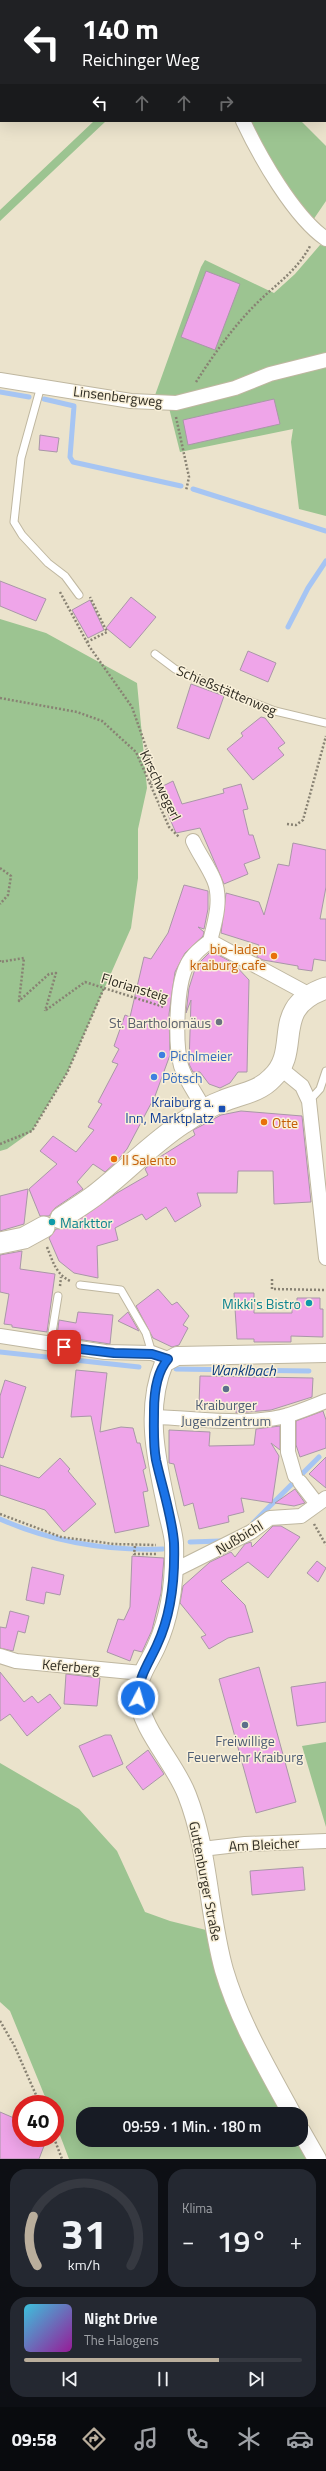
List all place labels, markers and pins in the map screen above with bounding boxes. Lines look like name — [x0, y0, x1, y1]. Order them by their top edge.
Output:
place label: bio-laden kraiburg cafe — [190, 938, 266, 975]
marker: bio-laden kraiburg cafe — [269, 951, 279, 961]
place label: St. Bartholomäus — [109, 1012, 211, 1033]
marker: St. Bartholomäus — [214, 1017, 224, 1027]
place label: Pichlmeier — [170, 1045, 232, 1066]
marker: Pichlmeier — [157, 1050, 167, 1060]
place label: Pötsch — [162, 1067, 203, 1088]
marker: Pötsch — [149, 1072, 159, 1082]
place label: Kraiburg a. Inn, Marktplatz — [125, 1091, 214, 1128]
marker: Kraiburg a. Inn, Marktplatz — [217, 1104, 227, 1114]
place label: Otte — [272, 1112, 298, 1133]
marker: Otte — [259, 1117, 269, 1127]
place label: Il Salento — [122, 1149, 176, 1170]
marker: Il Salento — [109, 1154, 119, 1164]
place label: Markttor — [60, 1212, 113, 1233]
marker: Markttor — [47, 1217, 57, 1227]
place label: Mikki's Bistro — [222, 1293, 301, 1314]
marker: Mikki's Bistro — [304, 1298, 314, 1308]
pin — [47, 1330, 81, 1364]
marker: Kraiburger Jugendzentrum — [221, 1384, 231, 1394]
place label: Kraiburger Jugendzentrum — [181, 1394, 271, 1431]
marker: Freiwillige Feuerwehr Kraiburg — [240, 1720, 250, 1730]
place label: Freiwillige Feuerwehr Kraiburg — [187, 1730, 303, 1767]

